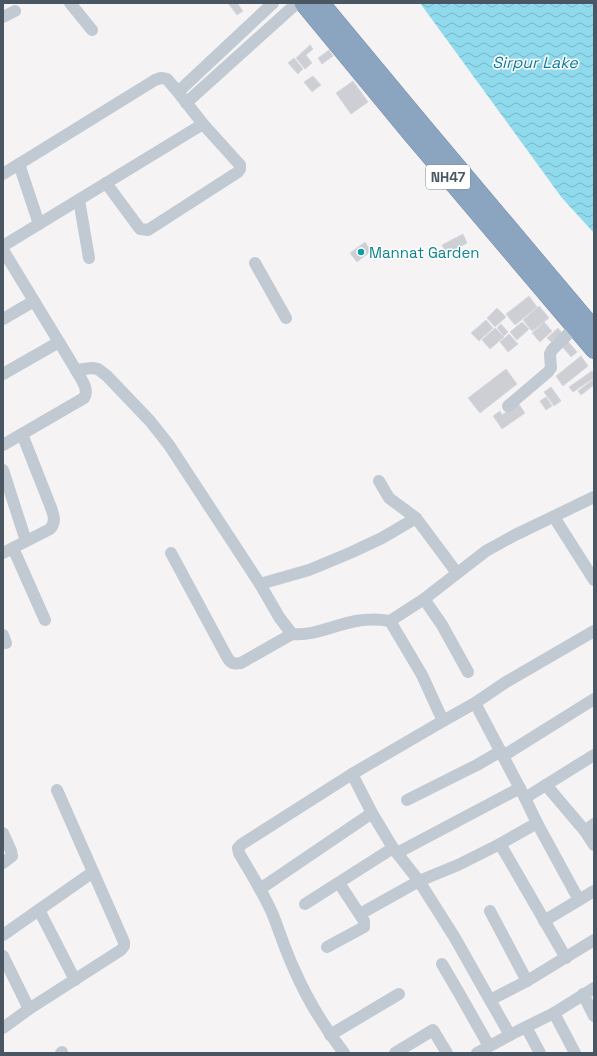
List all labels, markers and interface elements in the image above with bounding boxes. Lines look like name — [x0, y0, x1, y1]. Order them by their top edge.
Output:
water label: Sirpur Lake — [492, 52, 578, 73]
road number: NH47 — [426, 165, 470, 189]
place label: Mannat Garden — [369, 243, 480, 262]
marker: Mannat Garden — [356, 247, 366, 257]

